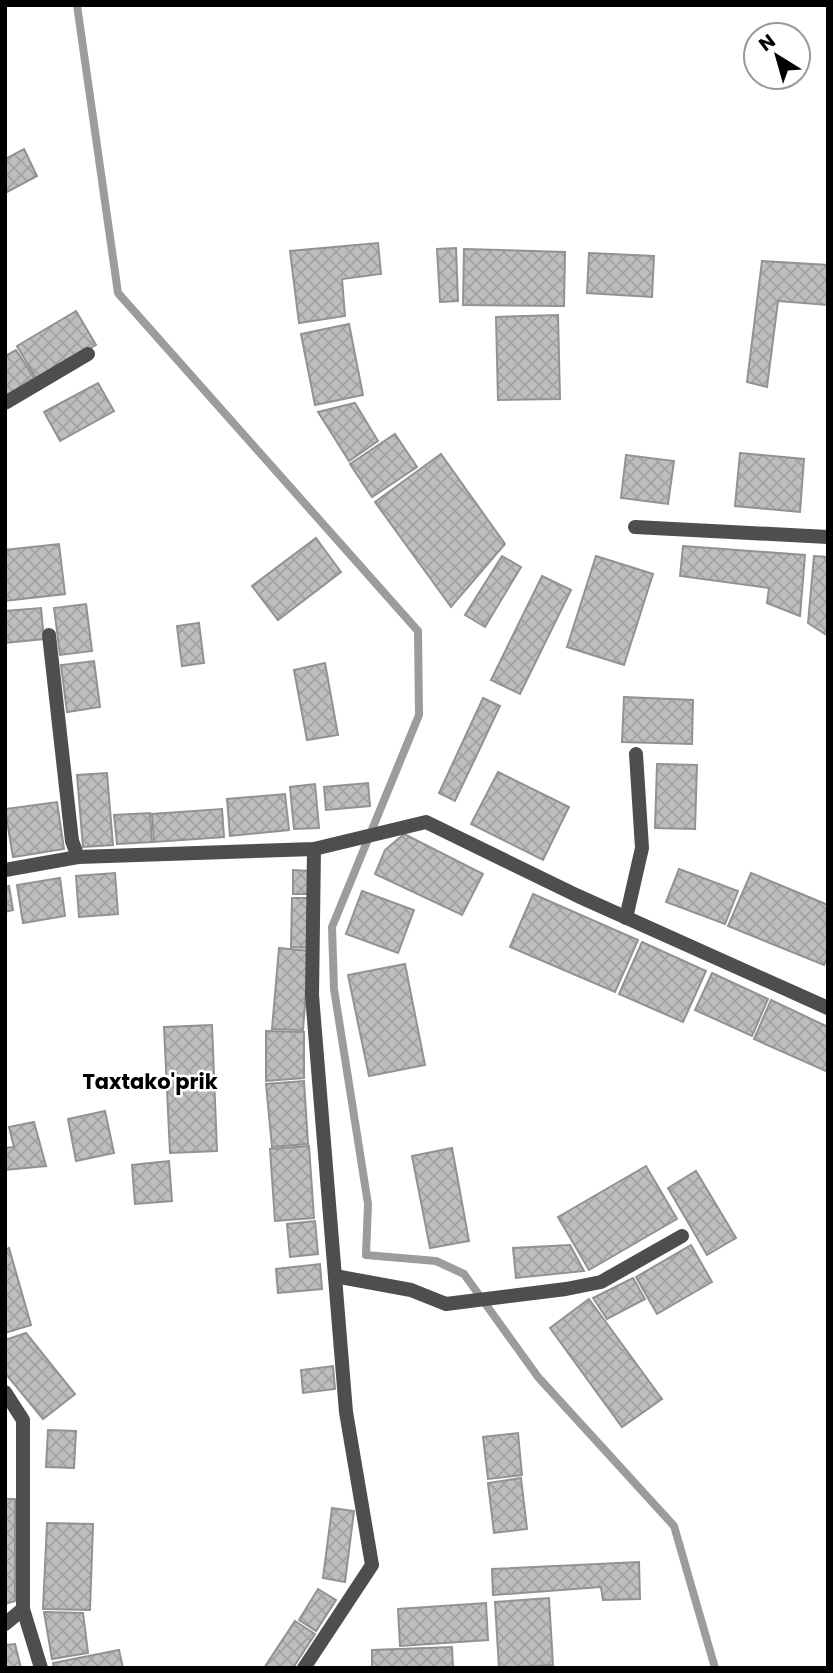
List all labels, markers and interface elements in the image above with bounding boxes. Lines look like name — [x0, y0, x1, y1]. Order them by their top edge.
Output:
north arrow — [742, 21, 812, 91]
text: N — [753, 28, 781, 58]
district label: Taxtako'prik — [82, 1067, 218, 1096]

